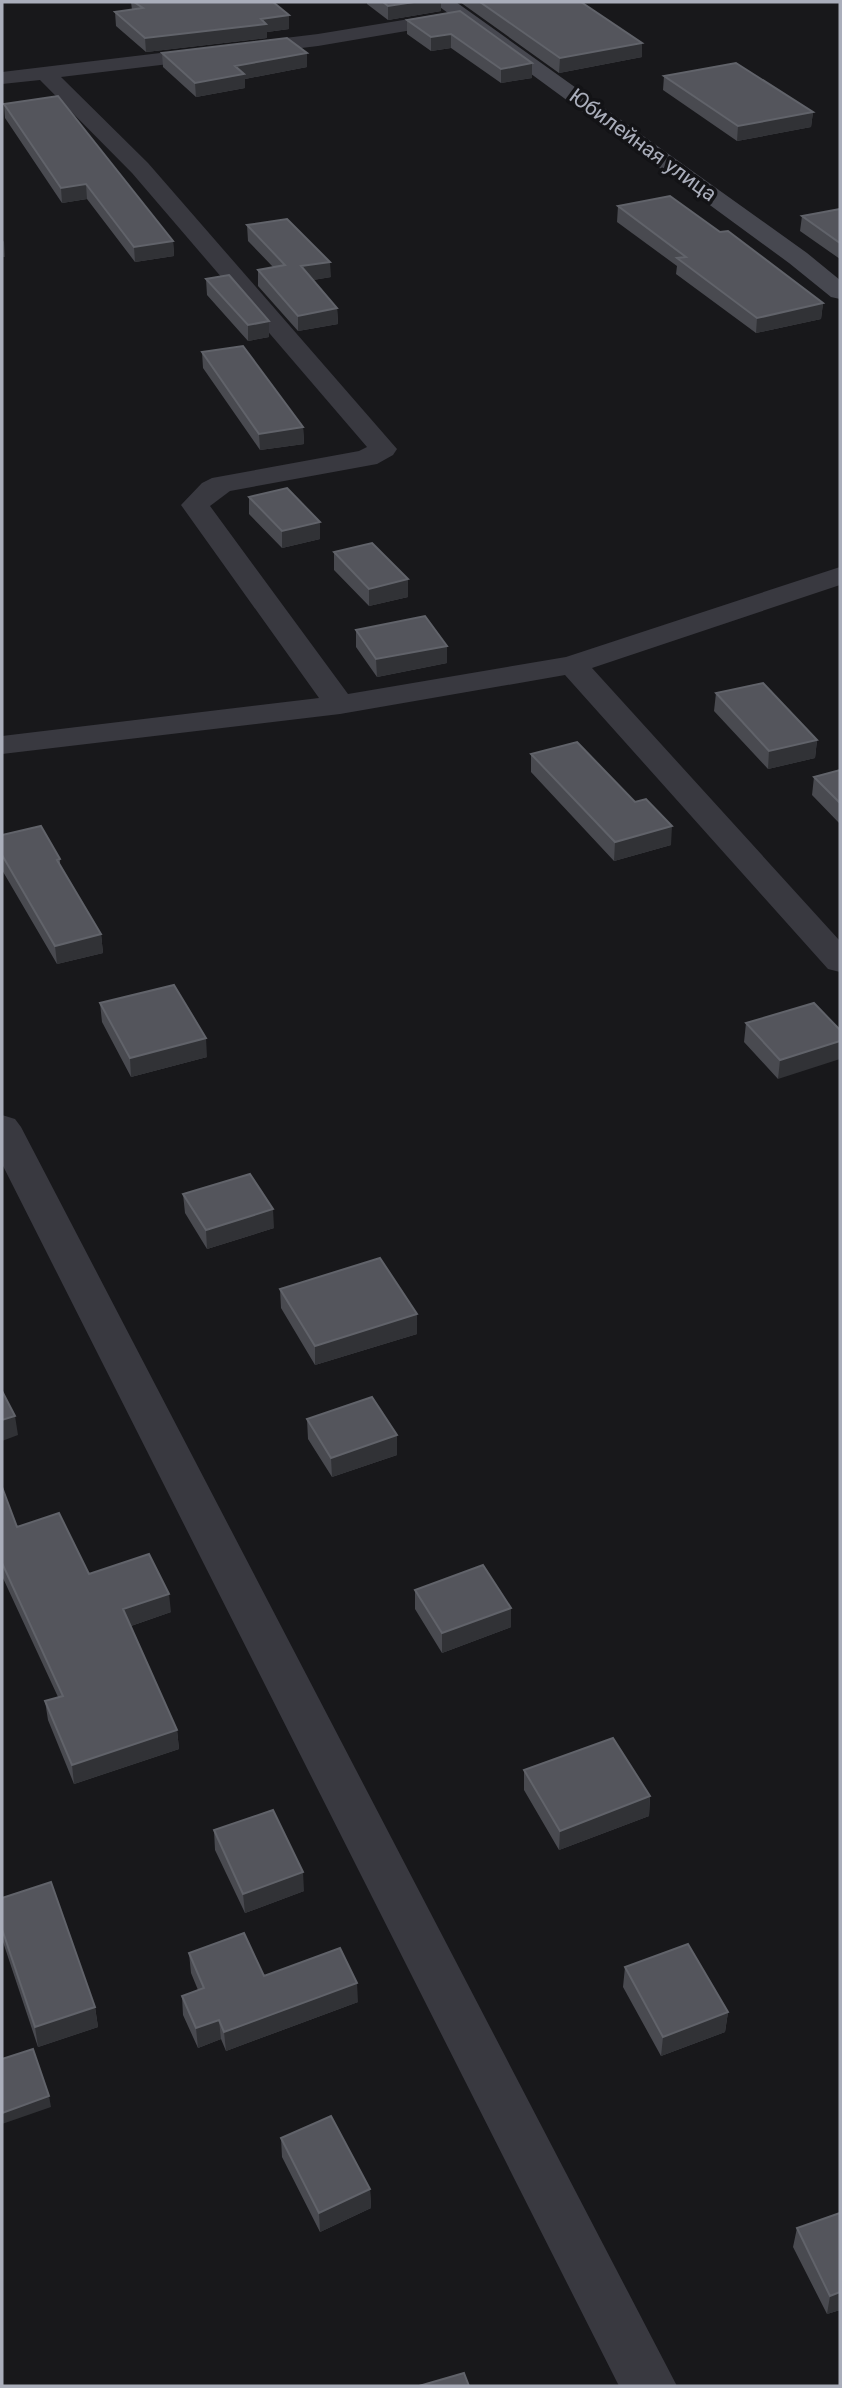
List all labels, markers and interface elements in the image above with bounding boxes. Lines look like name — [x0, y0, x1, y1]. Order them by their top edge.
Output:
street label: Юбилейная улица — [565, 84, 721, 206]

